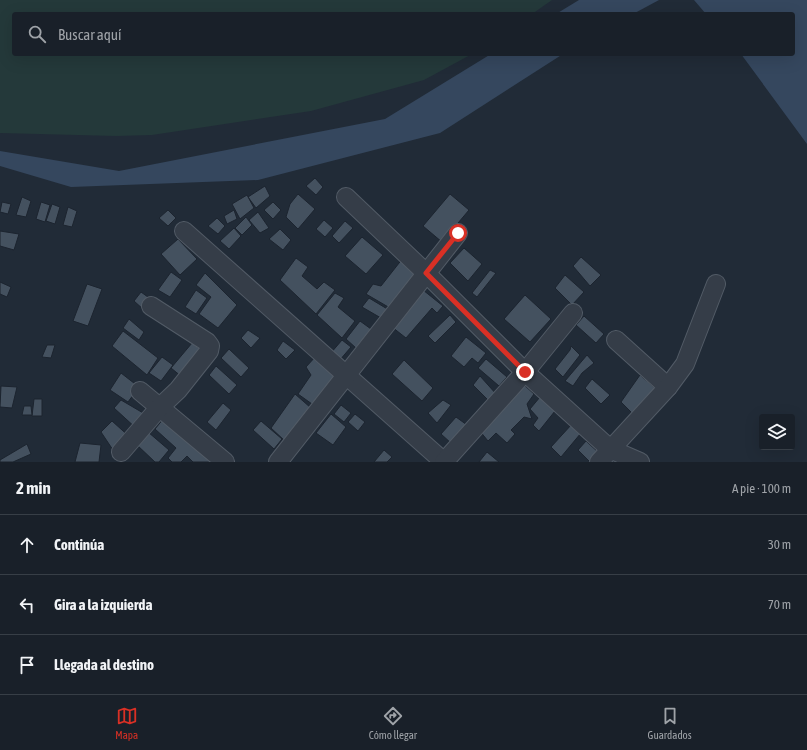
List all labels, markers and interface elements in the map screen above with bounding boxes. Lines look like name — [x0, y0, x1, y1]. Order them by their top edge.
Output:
search box — [12, 12, 795, 56]
icon: search — [26, 23, 48, 45]
text: Buscar aquí — [58, 26, 121, 43]
route start — [449, 224, 467, 242]
route end — [516, 363, 534, 381]
map controls — [759, 414, 795, 450]
button: layers — [759, 414, 795, 450]
text: 2 min — [16, 478, 51, 498]
text: A pie · 100 m — [732, 481, 791, 496]
icon: ahead — [16, 534, 38, 556]
text: Continúa — [54, 536, 104, 553]
text: 30 m — [768, 537, 791, 552]
icon: left — [16, 594, 38, 616]
text: Gira a la izquierda — [54, 596, 152, 613]
text: 70 m — [768, 597, 791, 612]
icon: arrive — [16, 654, 38, 676]
text: Llegada al destino — [54, 656, 154, 673]
tab: Mapa — [115, 705, 138, 741]
tab: Cómo llegar — [369, 705, 417, 741]
tab: Guardados — [648, 705, 692, 741]

